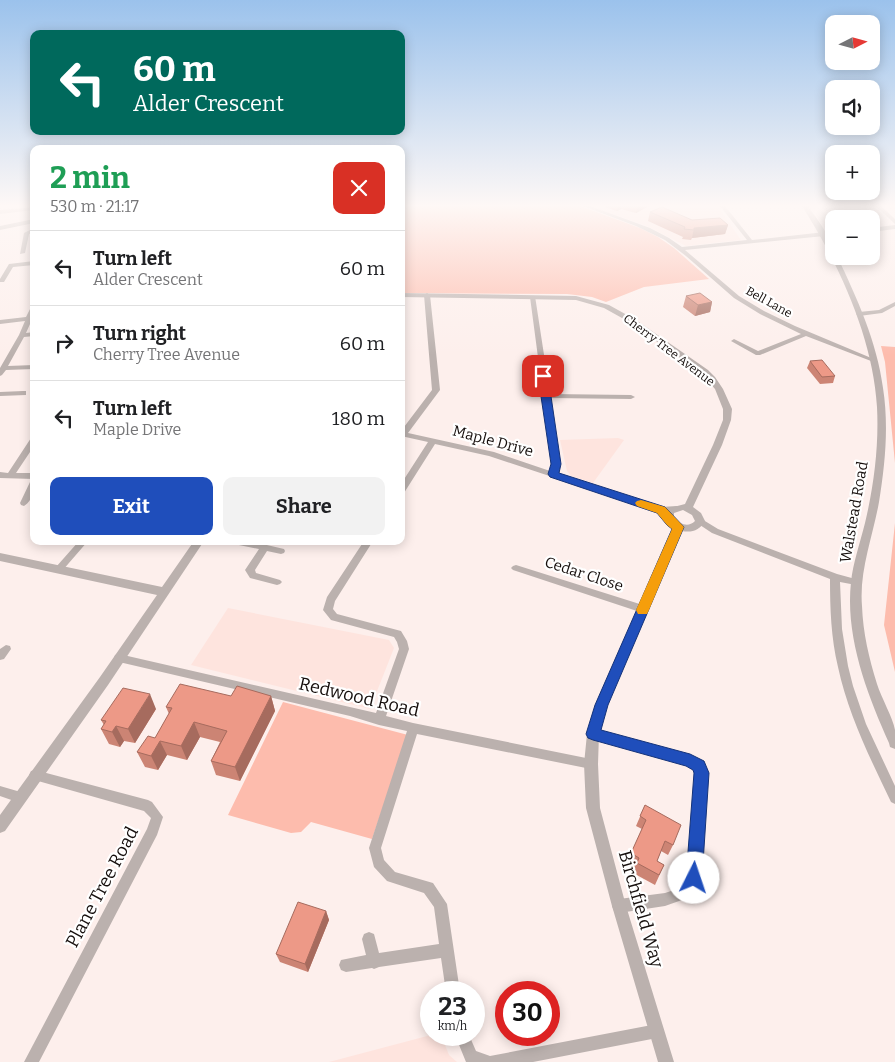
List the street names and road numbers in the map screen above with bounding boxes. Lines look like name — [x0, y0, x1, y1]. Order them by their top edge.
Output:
street label: Bell Lane — [743, 284, 795, 320]
street label: Cherry Tree Avenue — [621, 311, 717, 389]
street label: Maple Drive — [451, 422, 535, 460]
street label: Walstead Road — [836, 460, 872, 564]
street label: Cedar Close — [542, 553, 626, 595]
street label: Redwood Road — [297, 672, 422, 722]
street label: Plane Tree Road — [61, 823, 143, 951]
street label: Birchfield Way — [614, 848, 668, 971]

